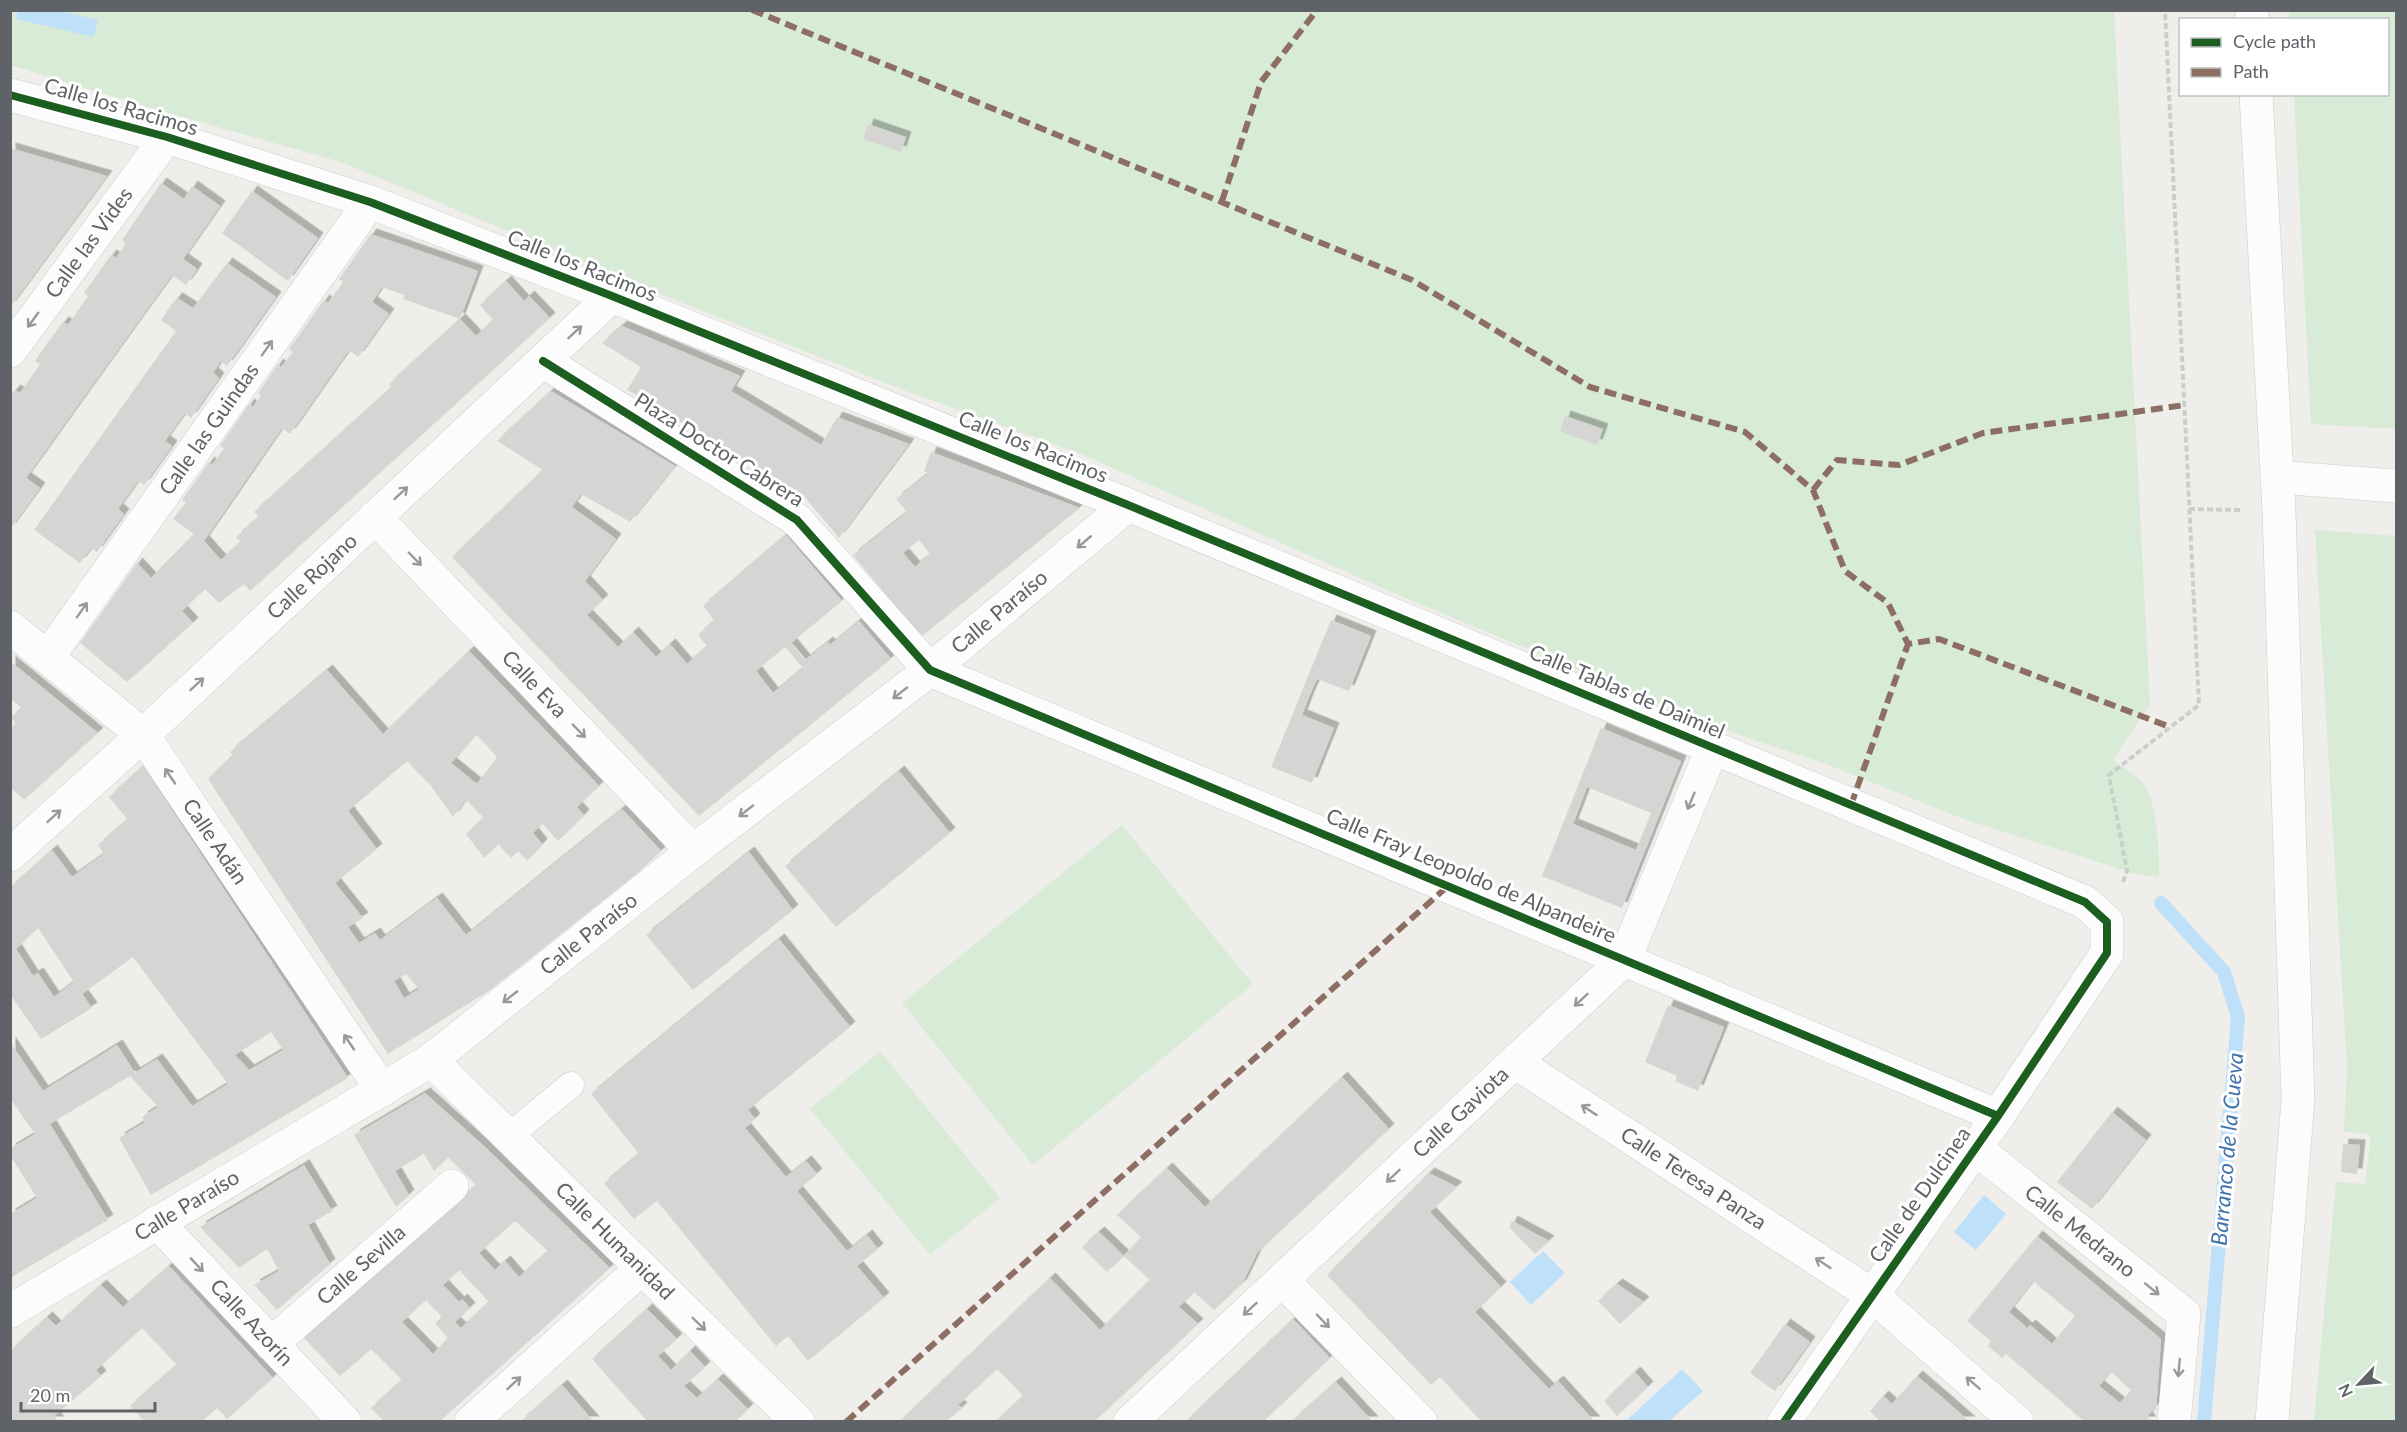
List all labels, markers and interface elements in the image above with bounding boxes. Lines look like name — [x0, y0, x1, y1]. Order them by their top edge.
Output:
legend — [2179, 18, 2389, 96]
text: Cycle path — [2233, 30, 2316, 52]
text: Path — [2233, 60, 2269, 82]
street label: Calle los Racimos — [42, 72, 201, 139]
street label: Calle las Vides — [39, 182, 137, 302]
street label: Calle los Racimos — [504, 223, 661, 306]
one-way arrow — [27, 311, 40, 327]
one-way arrow — [567, 324, 582, 339]
one-way arrow — [261, 340, 273, 356]
street label: Calle las Guindas — [153, 358, 263, 499]
street label: Plaza Doctor Cabrera — [630, 386, 809, 511]
street label: Calle los Racimos — [955, 404, 1112, 487]
one-way arrow — [393, 486, 408, 500]
street label: Calle Rojano — [261, 527, 362, 624]
one-way arrow — [1076, 535, 1092, 548]
one-way arrow — [408, 552, 422, 567]
street label: Calle Paraíso — [945, 564, 1052, 658]
one-way arrow — [76, 602, 88, 618]
street label: Calle Tablas de Daimiel — [1526, 638, 1729, 743]
street label: Calle Eva — [497, 644, 573, 722]
one-way arrow — [190, 676, 205, 691]
one-way arrow — [893, 686, 909, 699]
one-way arrow — [571, 723, 586, 738]
one-way arrow — [164, 768, 176, 784]
one-way arrow — [1685, 792, 1696, 810]
street label: Calle Adán — [178, 793, 254, 889]
street label: Calle Fray Leopoldo de Alpandeire — [1323, 802, 1620, 947]
one-way arrow — [738, 805, 754, 818]
one-way arrow — [46, 809, 61, 823]
street label: Calle Paraíso — [534, 886, 642, 979]
one-way arrow — [502, 991, 518, 1004]
one-way arrow — [1574, 993, 1589, 1007]
one-way arrow — [343, 1034, 355, 1051]
water label: Barranco de la Cueva — [2205, 1051, 2248, 1247]
street label: Calle Gaviota — [1407, 1061, 1513, 1162]
one-way arrow — [1581, 1104, 1598, 1117]
street label: Calle Teresa Panza — [1617, 1121, 1772, 1234]
street label: Calle de Dulcinea — [1863, 1122, 1975, 1267]
street label: Calle Paraíso — [129, 1163, 243, 1245]
one-way arrow — [1386, 1169, 1401, 1183]
street label: Calle Humanidad — [551, 1176, 680, 1304]
street label: Calle Medrano — [2020, 1179, 2141, 1282]
street label: Calle Sevilla — [311, 1219, 410, 1309]
one-way arrow — [190, 1257, 204, 1272]
one-way arrow — [1815, 1257, 1832, 1269]
street label: Calle Azorín — [206, 1273, 299, 1370]
one-way arrow — [2144, 1282, 2160, 1295]
one-way arrow — [1243, 1302, 1258, 1316]
one-way arrow — [1315, 1314, 1330, 1329]
one-way arrow — [691, 1317, 706, 1331]
north arrow — [2329, 1354, 2389, 1414]
one-way arrow — [2173, 1357, 2184, 1377]
scale bar — [21, 1375, 154, 1413]
one-way arrow — [507, 1376, 522, 1390]
one-way arrow — [1966, 1376, 1981, 1390]
text: N — [2334, 1381, 2356, 1400]
text: 20 m — [30, 1384, 70, 1406]

